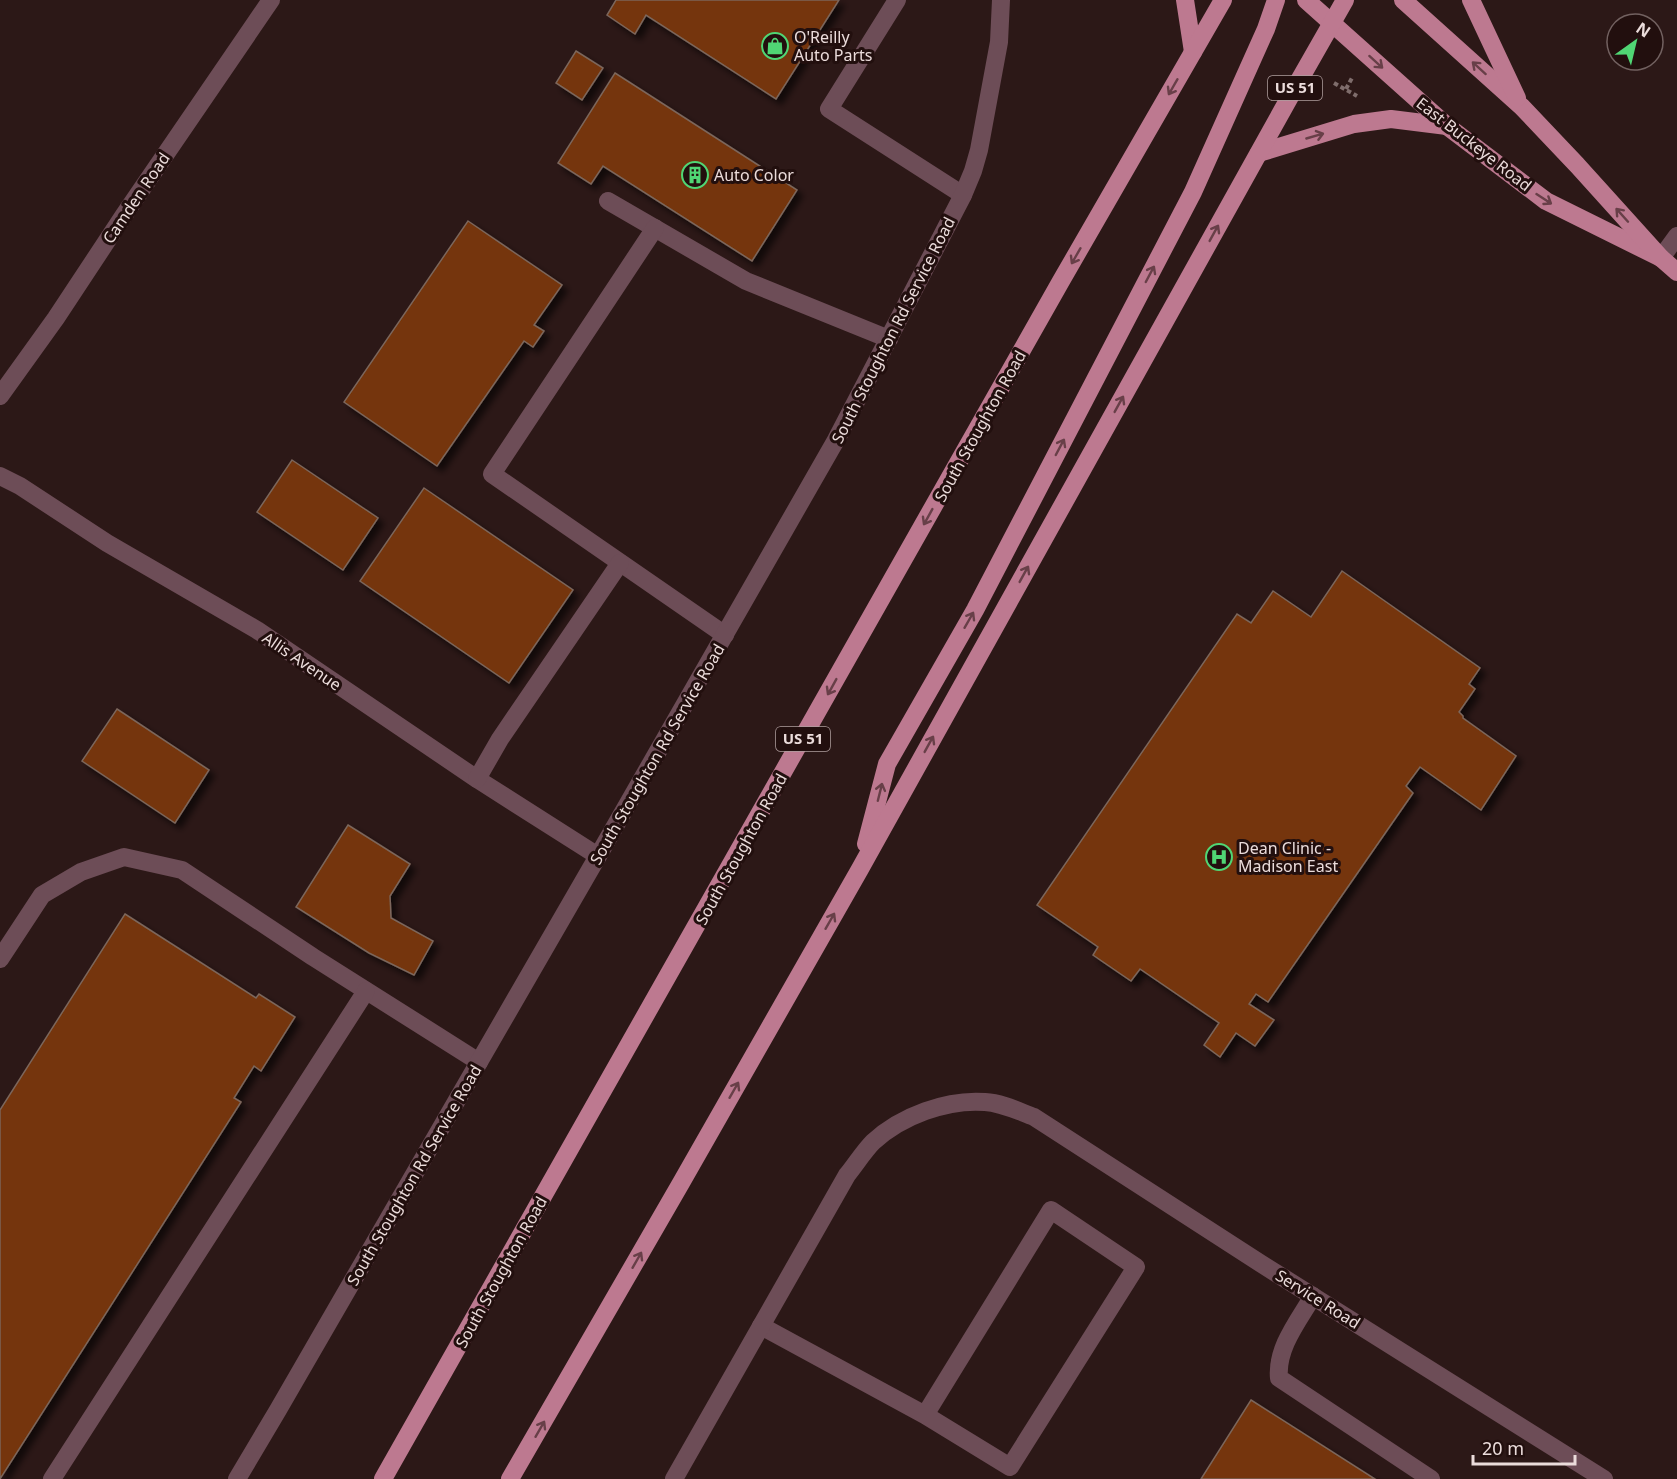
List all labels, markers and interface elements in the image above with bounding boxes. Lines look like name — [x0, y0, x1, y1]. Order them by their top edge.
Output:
north arrow — [1605, 12, 1665, 72]
text: N — [1632, 17, 1655, 42]
place label: O'Reilly Auto Parts — [794, 26, 872, 66]
shop icon: O'Reilly Auto Parts — [760, 31, 790, 61]
one-way arrow — [1368, 55, 1383, 69]
one-way arrow — [1472, 61, 1487, 75]
road number: US 51 — [1268, 76, 1322, 100]
one-way arrow — [1167, 78, 1179, 95]
street label: East Buckeye Road — [1412, 92, 1536, 196]
one-way arrow — [1305, 130, 1324, 141]
street label: Camden Road — [97, 148, 175, 248]
building icon: Auto Color — [680, 160, 710, 190]
place label: Auto Color — [714, 164, 794, 186]
one-way arrow — [1535, 193, 1552, 205]
one-way arrow — [1615, 208, 1629, 223]
street label: South Stoughton Rd Service Road — [826, 213, 960, 447]
one-way arrow — [1208, 225, 1220, 242]
one-way arrow — [1069, 247, 1081, 264]
one-way arrow — [1144, 266, 1156, 283]
street label: South Stoughton Road — [929, 346, 1031, 506]
one-way arrow — [1113, 396, 1125, 413]
one-way arrow — [1054, 439, 1066, 456]
one-way arrow — [922, 508, 934, 525]
one-way arrow — [1018, 566, 1030, 583]
one-way arrow — [963, 612, 975, 629]
street label: Allis Avenue — [258, 627, 346, 695]
street label: South Stoughton Rd Service Road — [585, 640, 729, 868]
one-way arrow — [826, 678, 838, 695]
road number: US 51 — [776, 727, 830, 751]
one-way arrow — [924, 736, 935, 754]
street label: South Stoughton Road — [690, 769, 792, 929]
one-way arrow — [874, 783, 886, 802]
place label: Dean Clinic - Madison East — [1238, 837, 1338, 877]
hospital icon: Dean Clinic - Madison East — [1204, 842, 1234, 872]
one-way arrow — [825, 913, 837, 930]
street label: South Stoughton Rd Service Road — [342, 1061, 486, 1289]
one-way arrow — [729, 1082, 740, 1100]
street label: South Stoughton Road — [450, 1192, 552, 1352]
one-way arrow — [631, 1252, 643, 1269]
street label: Service Road — [1271, 1264, 1365, 1334]
one-way arrow — [534, 1420, 546, 1437]
scale bar — [1473, 1428, 1575, 1466]
text: 20 m — [1482, 1436, 1524, 1460]

